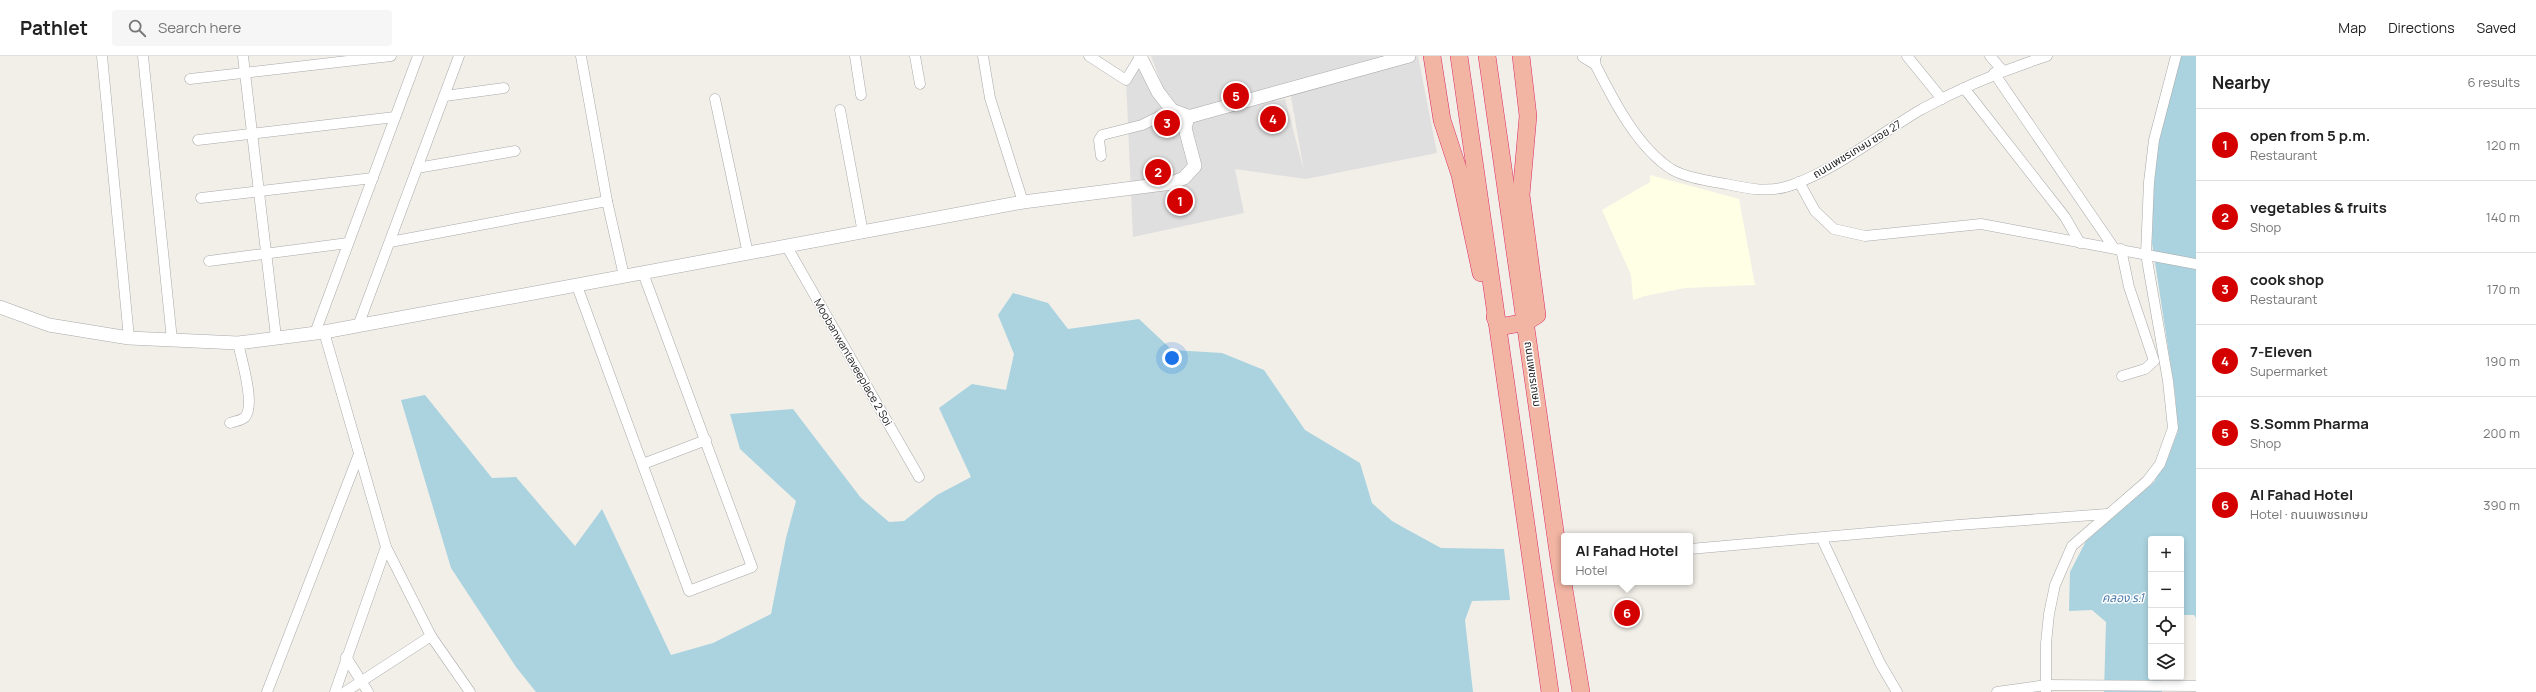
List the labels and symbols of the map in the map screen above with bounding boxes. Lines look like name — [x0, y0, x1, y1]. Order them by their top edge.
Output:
pin: 5 — [1223, 81, 1249, 111]
pin: 4 — [1260, 104, 1286, 134]
pin: 3 — [1154, 108, 1180, 138]
street label: ถนนเพชรเกษม ซอย 27 — [1810, 116, 1904, 181]
pin: 2 — [1145, 157, 1171, 187]
pin: 1 — [1167, 186, 1193, 216]
street label: Moobanwantaveeplace 2 Soi — [811, 295, 896, 428]
street label: ถนนเพชรเกษม — [1521, 340, 1546, 408]
your location — [1162, 348, 1182, 368]
water label: คลอง ร.1 — [2102, 589, 2145, 606]
pin: 6 — [1614, 598, 1640, 628]

